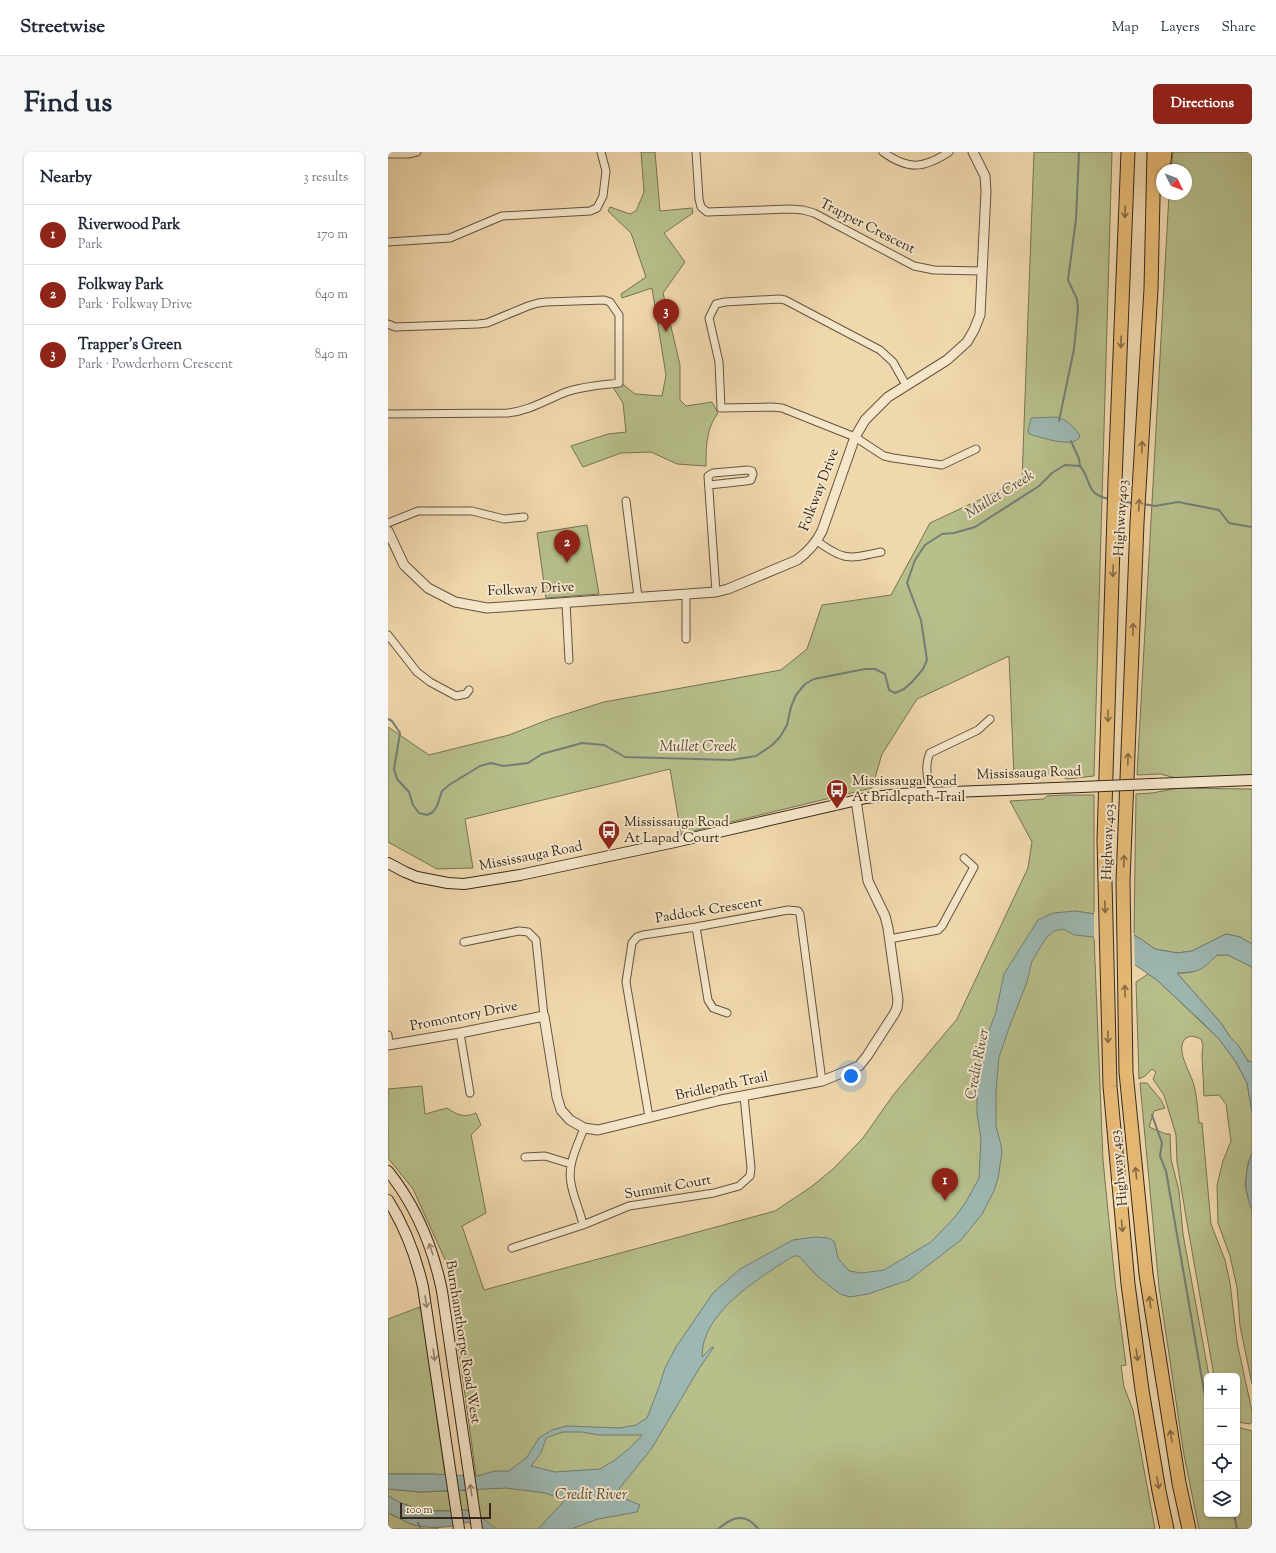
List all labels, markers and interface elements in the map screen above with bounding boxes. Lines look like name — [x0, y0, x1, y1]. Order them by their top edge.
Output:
text: Streetwise — [20, 14, 105, 41]
text: Map — [1112, 18, 1139, 38]
text: Layers — [1161, 18, 1199, 38]
text: Share — [1221, 18, 1256, 38]
text: Find us — [24, 84, 112, 124]
button: Directions — [1153, 84, 1252, 124]
north arrow — [1156, 164, 1192, 200]
text: Nearby — [40, 166, 92, 190]
text: 3 results — [303, 169, 348, 187]
street label: Trapper Crescent — [816, 194, 918, 260]
one-way arrow — [1122, 205, 1129, 218]
text: Riverwood Park — [78, 215, 181, 236]
text: 1 — [51, 226, 55, 244]
text: 170 m — [317, 226, 348, 244]
text: Park — [78, 236, 103, 254]
text: Folkway Park — [78, 275, 164, 296]
text: 2 — [50, 286, 56, 304]
text: 640 m — [315, 286, 348, 304]
text: Park · Folkway Drive — [78, 296, 192, 314]
pin: 3 — [653, 299, 679, 332]
text: Trapper's Green — [78, 335, 182, 356]
one-way arrow — [1117, 335, 1125, 348]
text: 3 — [50, 346, 56, 364]
text: 840 m — [315, 346, 348, 364]
text: Park · Powderhorn Crescent — [78, 356, 233, 374]
one-way arrow — [1138, 441, 1146, 454]
street label: Folkway Drive — [795, 446, 845, 534]
water label: Mullet Creek — [962, 465, 1039, 524]
street label: Highway 403 — [1110, 479, 1134, 557]
one-way arrow — [1135, 499, 1142, 512]
pin: 2 — [554, 530, 580, 563]
one-way arrow — [1109, 564, 1116, 577]
street label: Folkway Drive — [487, 578, 575, 602]
one-way arrow — [1129, 623, 1137, 636]
one-way arrow — [1104, 709, 1112, 722]
water label: Mullet Creek — [659, 737, 737, 758]
one-way arrow — [1124, 753, 1132, 766]
street label: Mississauga Road — [976, 762, 1082, 786]
place label: Mississauga Road At Bridlepath Trail — [852, 772, 965, 808]
bus stop icon: Mississauga Road At Bridlepath Trail — [824, 777, 850, 810]
street label: Highway 403 — [1098, 803, 1120, 881]
place label: Mississauga Road At Lapad Court — [624, 813, 729, 849]
bus stop icon: Mississauga Road At Lapad Court — [596, 818, 622, 851]
street label: Mississauga Road — [478, 837, 584, 877]
one-way arrow — [1120, 855, 1127, 868]
street label: Paddock Crescent — [654, 893, 764, 929]
one-way arrow — [1101, 900, 1109, 913]
one-way arrow — [1121, 985, 1129, 998]
street label: Promontory Drive — [409, 997, 519, 1037]
water label: Credit River — [961, 1026, 995, 1101]
one-way arrow — [1105, 1030, 1112, 1043]
your location — [841, 1066, 861, 1086]
street label: Bridlepath Trail — [674, 1067, 770, 1107]
street label: Highway 403 — [1106, 1129, 1134, 1207]
one-way arrow — [1133, 1167, 1140, 1180]
pin: 1 — [932, 1168, 958, 1201]
street label: Summit Court — [623, 1170, 713, 1205]
one-way arrow — [1119, 1219, 1126, 1232]
one-way arrow — [427, 1242, 434, 1255]
street label: Burnhamthorpe Road West — [439, 1259, 485, 1425]
one-way arrow — [422, 1295, 430, 1308]
one-way arrow — [1146, 1296, 1154, 1309]
one-way arrow — [430, 1348, 438, 1361]
one-way arrow — [1133, 1348, 1141, 1361]
map controls — [1204, 1373, 1240, 1517]
button: + — [1204, 1373, 1240, 1409]
button: − — [1204, 1409, 1240, 1445]
one-way arrow — [1167, 1430, 1175, 1443]
button: locate — [1204, 1445, 1240, 1481]
one-way arrow — [1154, 1477, 1162, 1490]
button: layers — [1204, 1481, 1240, 1517]
one-way arrow — [467, 1484, 475, 1497]
water label: Credit River — [555, 1485, 628, 1506]
scale bar — [400, 1501, 491, 1520]
text: 100 m — [406, 1502, 433, 1518]

